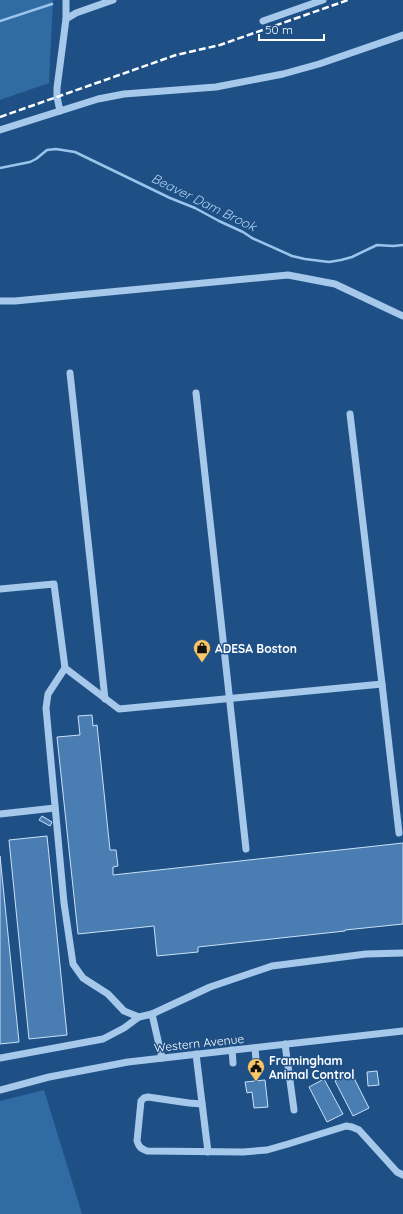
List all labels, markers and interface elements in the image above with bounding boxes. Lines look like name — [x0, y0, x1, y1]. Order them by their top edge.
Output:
scale bar — [259, 16, 324, 42]
text: 50 m — [265, 22, 293, 37]
water label: Beaver Dam Brook — [149, 170, 260, 235]
shop icon: ADESA Boston — [192, 638, 212, 663]
place label: ADESA Boston — [215, 641, 297, 656]
street label: Western Avenue — [153, 1031, 245, 1055]
place label: Framingham Animal Control — [269, 1053, 355, 1082]
public building icon: Framingham Animal Control — [246, 1057, 266, 1082]

